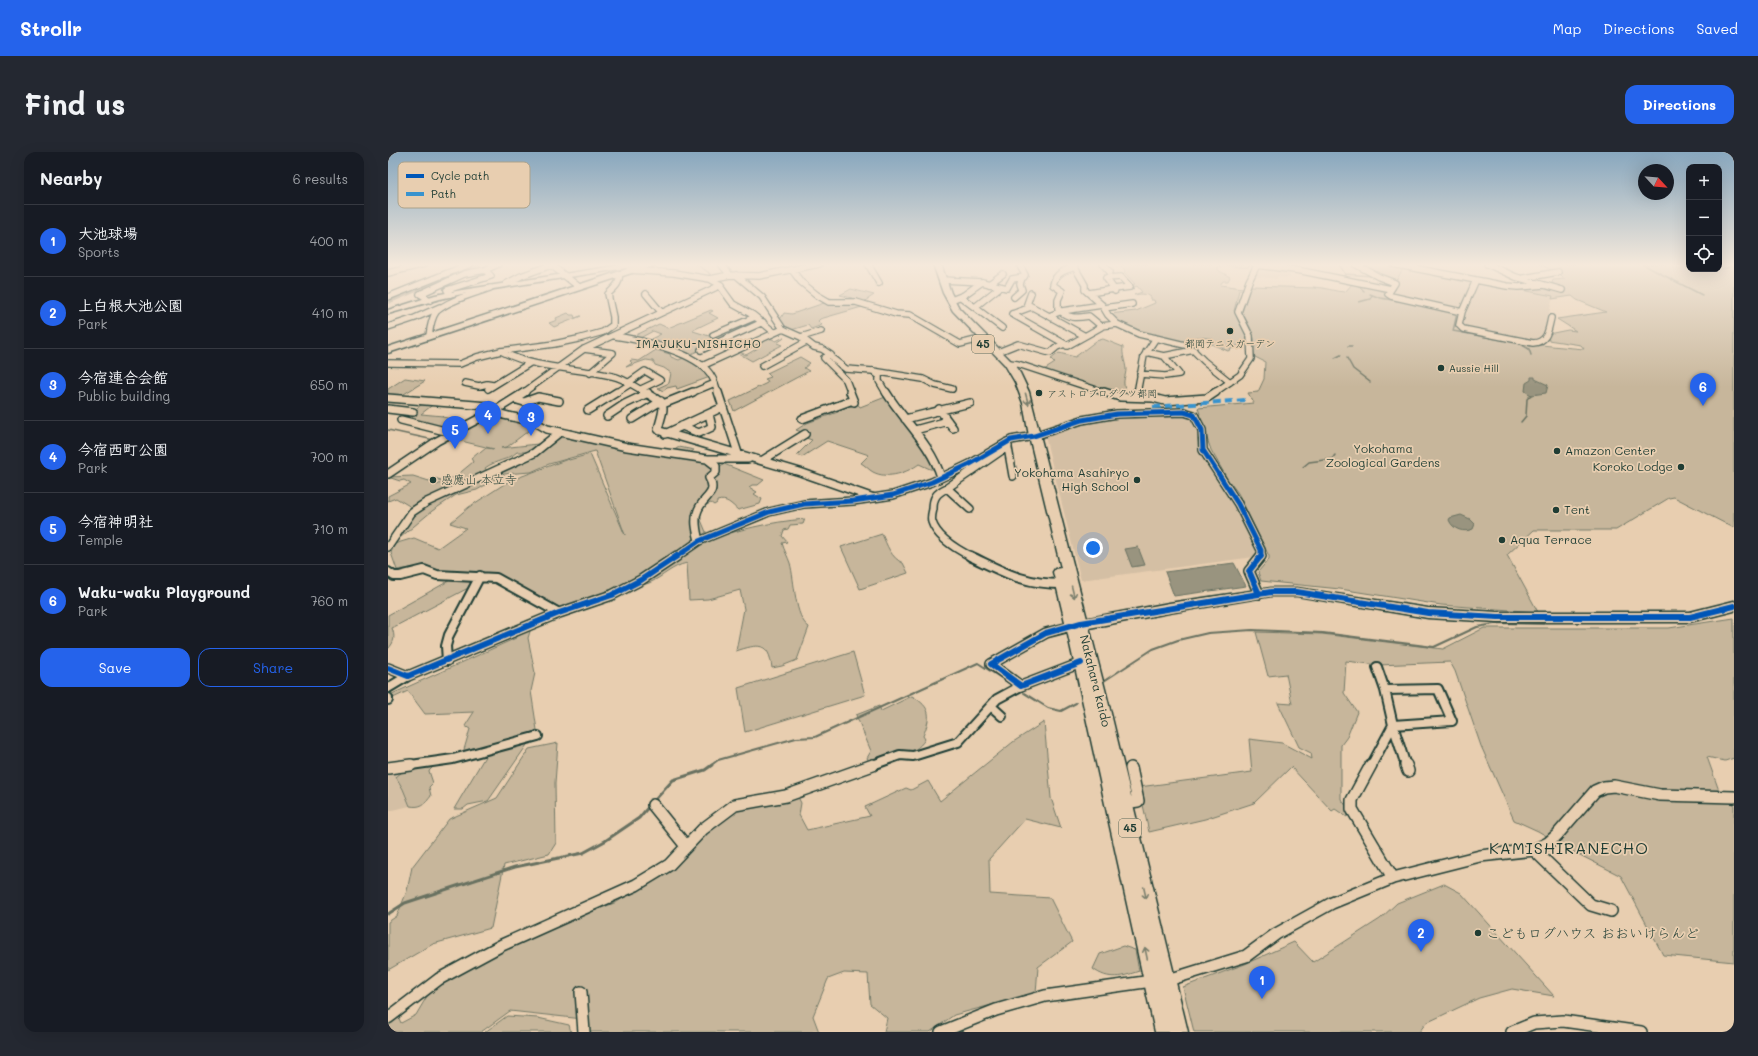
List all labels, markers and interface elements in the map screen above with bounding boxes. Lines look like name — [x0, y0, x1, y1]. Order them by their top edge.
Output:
text: Strollr — [20, 16, 82, 41]
text: Map — [1553, 19, 1581, 38]
text: Directions — [1603, 19, 1674, 38]
text: Saved — [1696, 19, 1738, 38]
button: Directions — [1625, 85, 1734, 124]
text: Find us — [24, 86, 125, 122]
legend — [398, 162, 530, 208]
north arrow — [1638, 164, 1674, 200]
map controls — [1686, 164, 1722, 272]
button: + — [1686, 164, 1722, 200]
text: Nearby — [40, 167, 102, 189]
text: Cycle path — [431, 168, 489, 183]
text: 6 results — [293, 170, 348, 187]
text: Path — [431, 186, 456, 201]
button: − — [1686, 200, 1722, 236]
text: 大池球場 — [78, 223, 138, 243]
text: 1 — [50, 232, 56, 249]
text: 400 m — [310, 232, 348, 249]
button: locate — [1686, 236, 1722, 272]
text: Sports — [78, 243, 120, 260]
text: 上白根大池公園 — [78, 295, 183, 315]
text: 2 — [49, 304, 57, 321]
text: 410 m — [312, 304, 348, 321]
text: Park — [78, 315, 107, 332]
marker: 都岡テニスガーデン — [1225, 326, 1235, 336]
road number: 45 — [972, 335, 994, 353]
district label: IMAJUKU-NISHICHO — [636, 336, 762, 351]
place label: 都岡テニスガーデン — [1185, 336, 1275, 350]
place label: Aussie Hill — [1449, 361, 1499, 375]
marker: Aussie Hill — [1436, 363, 1446, 373]
text: 今宿連合会館 — [78, 367, 168, 387]
pin: 6 — [1690, 373, 1716, 406]
text: 3 — [49, 376, 57, 393]
text: 650 m — [310, 376, 348, 393]
place label: アストロプロダクツ都岡 — [1047, 386, 1157, 400]
text: Public building — [78, 387, 170, 404]
marker: アストロプロダクツ都岡 — [1034, 388, 1044, 398]
one-way arrow — [1024, 392, 1031, 405]
pin: 4 — [475, 401, 501, 434]
pin: 3 — [518, 403, 544, 436]
pin: 5 — [442, 416, 468, 449]
text: 今宿西町公園 — [78, 439, 168, 459]
park label: Yokohama Zoological Gardens — [1326, 440, 1440, 470]
place label: Amazon Center — [1565, 442, 1656, 458]
marker: Amazon Center — [1552, 446, 1562, 456]
text: 4 — [49, 448, 57, 465]
text: 700 m — [310, 448, 348, 465]
place label: Koroko Lodge — [1593, 458, 1673, 474]
text: Park — [78, 459, 107, 476]
marker: Koroko Lodge — [1676, 462, 1686, 472]
place label: Yokohama Asahiryo High School — [1014, 464, 1129, 494]
place label: 感應山 本立寺 — [441, 471, 517, 487]
marker: 感應山 本立寺 — [428, 475, 438, 485]
marker: Yokohama Asahiryo High School — [1132, 475, 1142, 485]
place label: Tent — [1564, 501, 1590, 517]
marker: Tent — [1551, 505, 1561, 515]
text: 今宿神明社 — [78, 511, 153, 531]
text: 5 — [49, 520, 57, 537]
text: 710 m — [312, 520, 348, 537]
text: Temple — [78, 531, 123, 548]
place label: Aqua Terrace — [1510, 531, 1592, 547]
marker: Aqua Terrace — [1497, 535, 1507, 545]
your location — [1083, 538, 1103, 558]
text: Waku-waku Playground — [78, 582, 250, 602]
one-way arrow — [1070, 585, 1077, 598]
text: 6 — [49, 592, 57, 609]
text: 760 m — [310, 592, 348, 609]
text: Park — [78, 602, 107, 619]
street label: Nakahara kaido — [1077, 633, 1115, 728]
button: Save — [40, 648, 190, 687]
button: Share — [198, 648, 348, 687]
road number: 45 — [1119, 819, 1141, 837]
district label: KAMISHIRANECHO — [1489, 837, 1649, 858]
one-way arrow — [1141, 886, 1149, 899]
pin: 2 — [1408, 919, 1434, 952]
place label: こどもログハウス おおいけらんど — [1486, 923, 1699, 942]
marker: こどもログハウス おおいけらんど — [1473, 928, 1483, 938]
one-way arrow — [1142, 947, 1150, 960]
pin: 1 — [1249, 966, 1275, 999]

